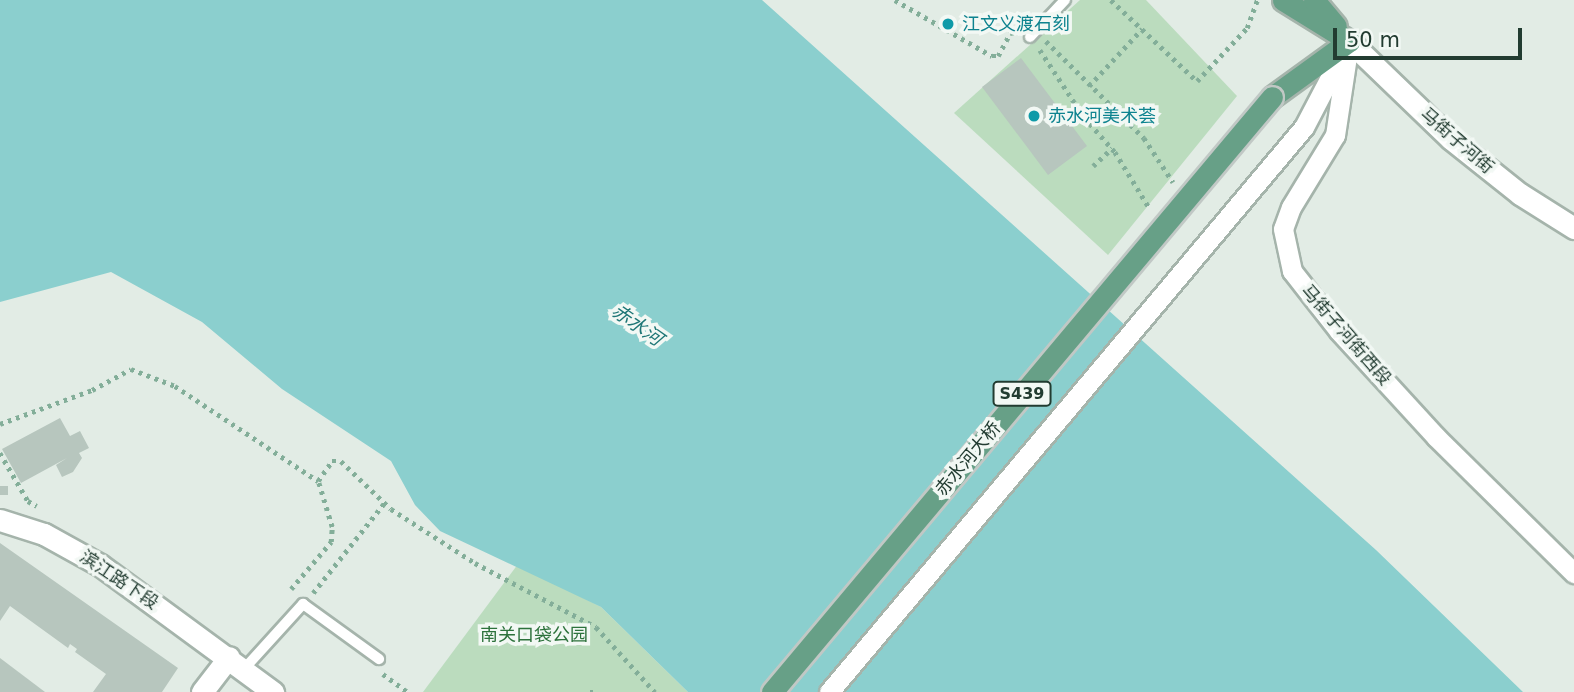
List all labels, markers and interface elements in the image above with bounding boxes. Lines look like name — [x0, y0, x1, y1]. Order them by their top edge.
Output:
place label: 江文义渡石刻 — [962, 13, 1070, 35]
scale bar — [1336, 14, 1525, 58]
marker: 江文义渡石刻 — [940, 16, 956, 32]
text: 50 m — [1346, 28, 1400, 52]
street label: 马街子河街 — [1416, 103, 1498, 179]
place label: 赤水河美术荟 — [1048, 105, 1156, 127]
marker: 赤水河美术荟 — [1026, 108, 1042, 124]
street label: 马街子河街西段 — [1297, 280, 1395, 390]
water label: 赤水河 — [607, 299, 667, 351]
road number: S439 — [992, 382, 1052, 406]
street label: 赤水河大桥 — [931, 418, 1005, 500]
street label: 滨江路下段 — [76, 546, 162, 614]
park label: 南关口袋公园 — [480, 624, 588, 646]

